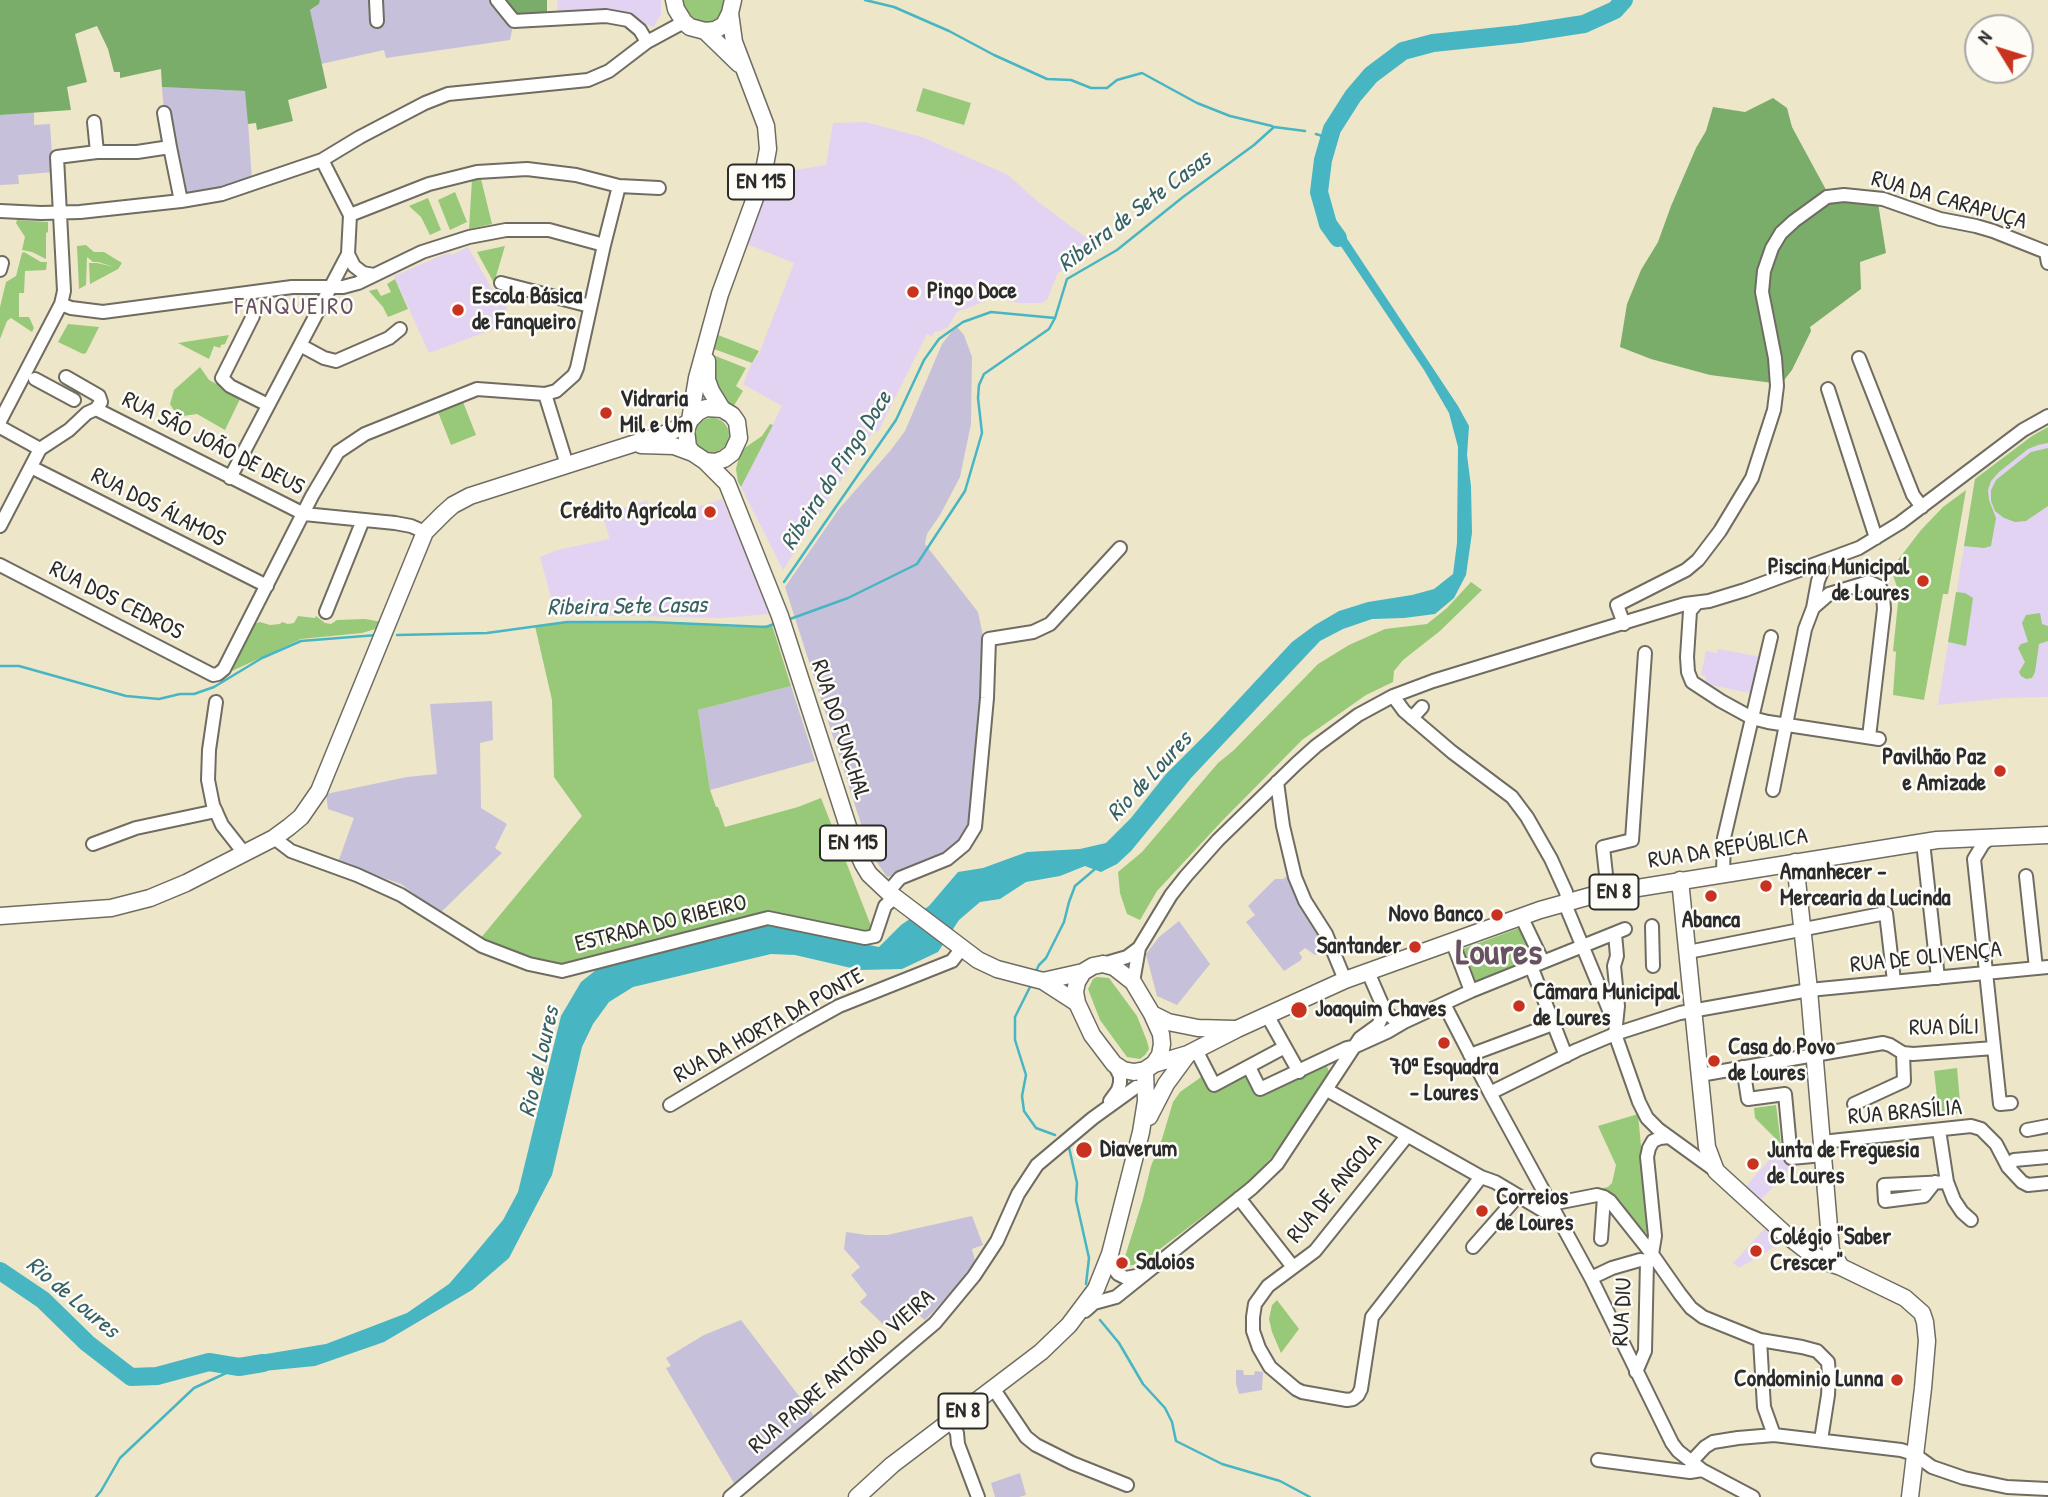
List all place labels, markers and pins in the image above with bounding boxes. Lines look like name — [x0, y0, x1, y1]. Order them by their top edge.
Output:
place label: Pingo Doce — [927, 278, 1017, 306]
place label: Escola Básica de Fanqueiro — [472, 283, 582, 337]
marker: Pingo Doce — [905, 284, 921, 300]
marker: Escola Básica de Fanqueiro — [450, 302, 466, 318]
place label: Vidraria Mil e Um — [620, 386, 693, 440]
marker: Vidraria Mil e Um — [598, 405, 614, 421]
place label: Crédito Agrícola — [560, 498, 696, 526]
marker: Crédito Agrícola — [702, 504, 718, 520]
place label: Piscina Municipal de Loures — [1768, 554, 1909, 608]
marker: Piscina Municipal de Loures — [1915, 573, 1931, 589]
place label: Pavilhão Paz e Amizade — [1882, 744, 1986, 798]
marker: Pavilhão Paz e Amizade — [1992, 763, 2008, 779]
place label: Amanhecer - Mercearia da Lucinda — [1780, 859, 1951, 913]
marker: Amanhecer - Mercearia da Lucinda — [1758, 878, 1774, 894]
marker: Abanca — [1703, 888, 1719, 904]
place label: Novo Banco — [1388, 901, 1483, 929]
marker: Novo Banco — [1489, 907, 1505, 923]
place label: Abanca — [1682, 907, 1740, 935]
place label: Santander — [1317, 933, 1401, 961]
marker: Santander — [1407, 939, 1423, 955]
place label: Câmara Municipal de Loures — [1533, 979, 1680, 1033]
place label: Joaquim Chaves — [1315, 996, 1446, 1024]
marker: Câmara Municipal de Loures — [1511, 998, 1527, 1014]
marker: Joaquim Chaves — [1289, 1000, 1309, 1020]
place label: Casa do Povo de Loures — [1728, 1034, 1835, 1088]
marker: 70ª Esquadra - Loures — [1436, 1035, 1452, 1051]
marker: Casa do Povo de Loures — [1706, 1053, 1722, 1069]
place label: 70ª Esquadra - Loures — [1390, 1054, 1498, 1108]
place label: Diaverum — [1100, 1136, 1177, 1164]
place label: Junta de Freguesia de Loures — [1767, 1137, 1919, 1191]
marker: Diaverum — [1074, 1140, 1094, 1160]
marker: Junta de Freguesia de Loures — [1745, 1156, 1761, 1172]
place label: Correios de Loures — [1496, 1184, 1573, 1238]
marker: Correios de Loures — [1474, 1203, 1490, 1219]
place label: Colégio "Saber Crescer" — [1770, 1224, 1891, 1278]
marker: Colégio "Saber Crescer" — [1748, 1243, 1764, 1259]
place label: Saloios — [1136, 1249, 1194, 1277]
marker: Saloios — [1114, 1255, 1130, 1271]
place label: Condominio Lunna — [1734, 1366, 1883, 1394]
marker: Condominio Lunna — [1889, 1372, 1905, 1388]

